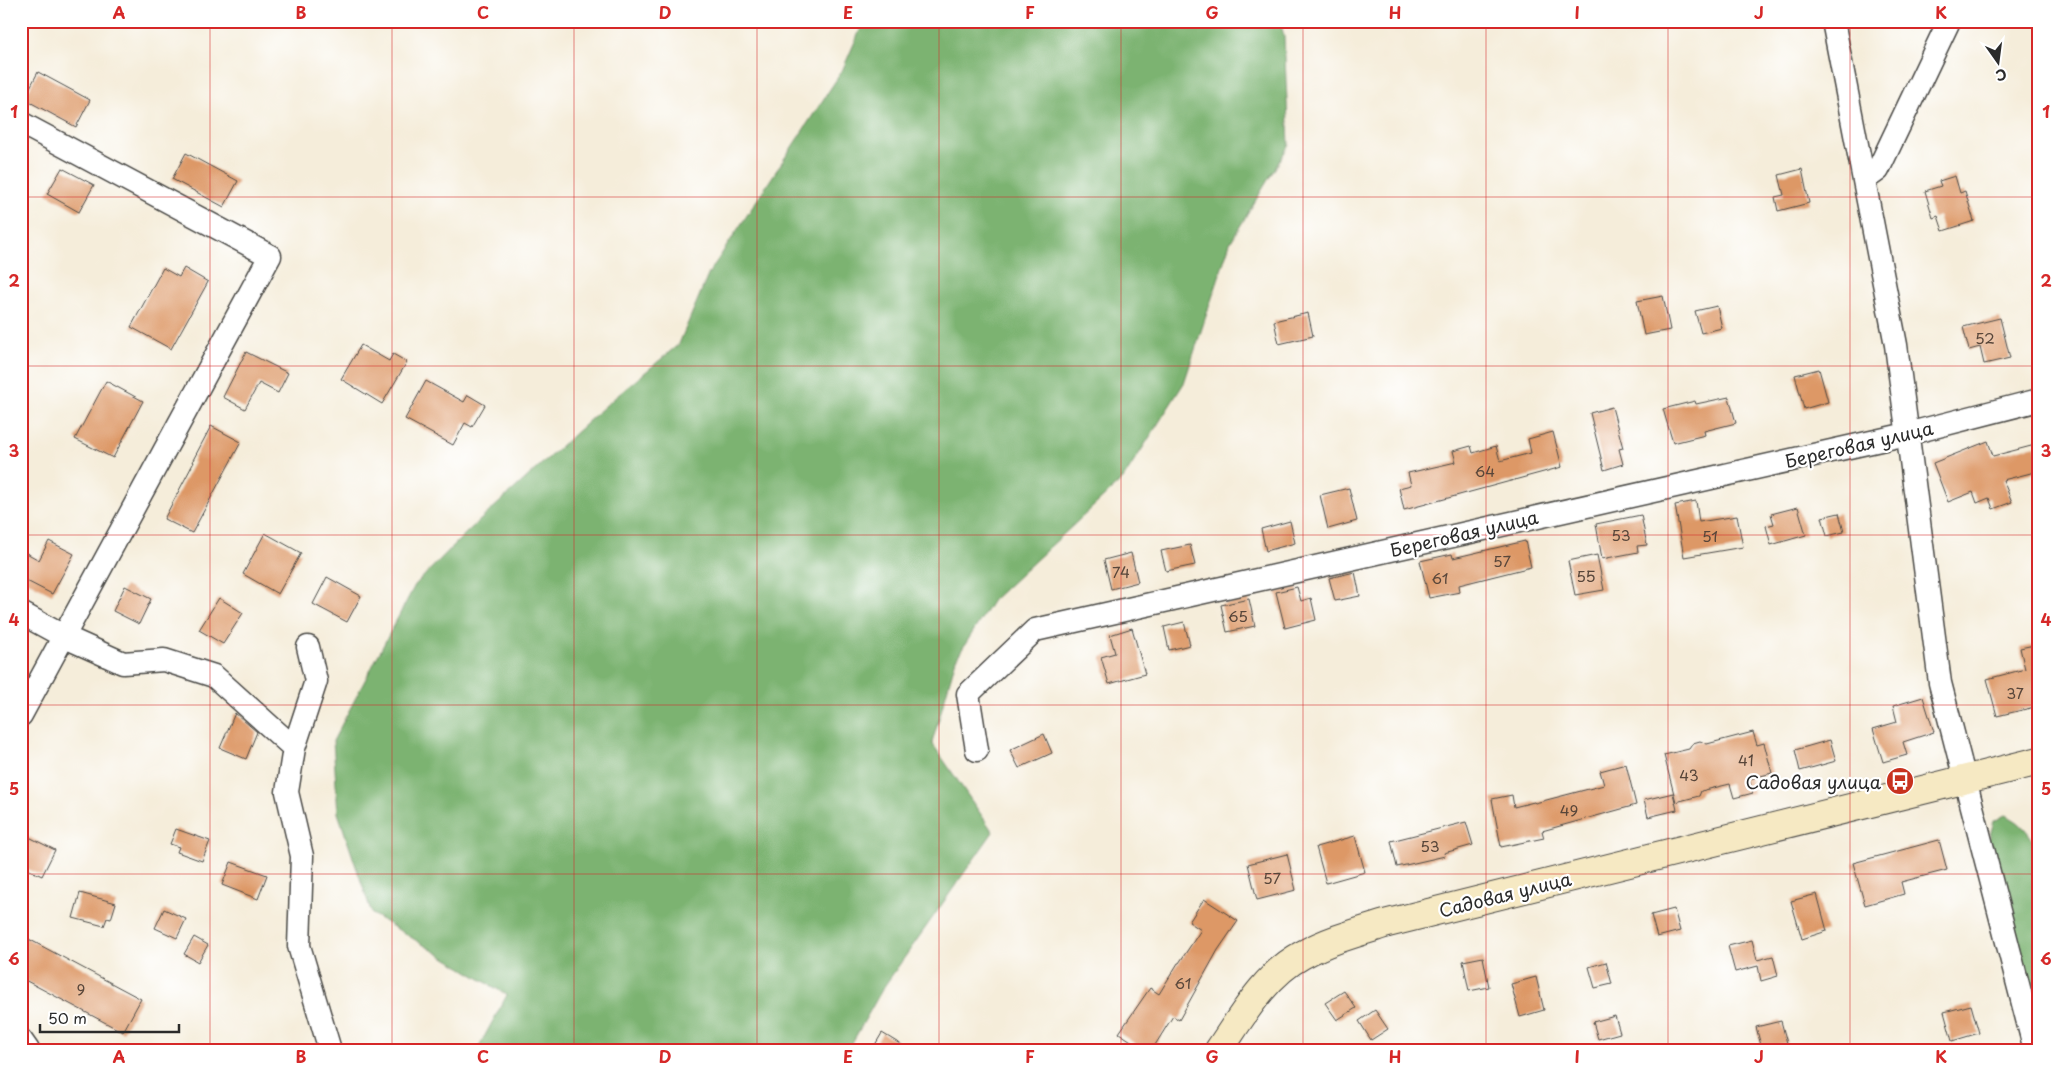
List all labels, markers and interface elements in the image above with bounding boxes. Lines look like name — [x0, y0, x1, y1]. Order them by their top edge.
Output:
text: A — [113, 0, 126, 24]
text: B — [296, 0, 307, 24]
text: C — [477, 0, 489, 24]
text: D — [659, 0, 671, 24]
text: E — [843, 0, 853, 24]
text: F — [1025, 0, 1035, 24]
text: G — [1205, 0, 1219, 24]
text: H — [1389, 0, 1401, 24]
text: I — [1574, 0, 1580, 24]
text: J — [1754, 0, 1764, 24]
text: K — [1935, 0, 1947, 24]
north arrow — [1972, 38, 2022, 88]
text: С — [1994, 64, 2009, 87]
text: 1 — [10, 99, 18, 123]
text: 1 — [2042, 99, 2050, 123]
text: 2 — [8, 268, 20, 292]
text: 2 — [2040, 268, 2052, 292]
house number: 52 — [1975, 326, 1995, 349]
street label: Береговая улица — [1782, 414, 1936, 474]
text: 3 — [9, 438, 19, 462]
text: 3 — [2041, 438, 2051, 462]
house number: 64 — [1475, 459, 1495, 482]
street label: Береговая улица — [1387, 503, 1541, 563]
house number: 53 — [1611, 523, 1631, 546]
house number: 51 — [1702, 524, 1718, 547]
house number: 57 — [1493, 549, 1511, 572]
house number: 74 — [1112, 560, 1130, 583]
house number: 55 — [1576, 564, 1596, 587]
house number: 61 — [1432, 566, 1448, 589]
house number: 65 — [1228, 604, 1248, 627]
text: 4 — [9, 607, 20, 631]
text: 4 — [2041, 607, 2052, 631]
house number: 37 — [2006, 681, 2024, 704]
house number: 41 — [1738, 748, 1754, 771]
house number: 43 — [1679, 763, 1699, 786]
bus stop icon: Садовая улица — [1885, 766, 1915, 796]
place label: Садовая улица — [1746, 768, 1882, 795]
text: 5 — [9, 776, 19, 800]
text: 5 — [2041, 776, 2051, 800]
house number: 49 — [1560, 798, 1578, 821]
house number: 53 — [1420, 834, 1440, 857]
street label: Садовая улица — [1436, 864, 1575, 923]
house number: 57 — [1263, 866, 1281, 889]
text: 6 — [8, 946, 20, 970]
text: 6 — [2040, 946, 2052, 970]
house number: 61 — [1175, 971, 1191, 994]
house number: 9 — [77, 977, 85, 1000]
scale bar — [40, 1001, 179, 1033]
text: 50 m — [48, 1006, 87, 1029]
text: A — [113, 1044, 126, 1068]
text: B — [296, 1044, 307, 1068]
text: C — [477, 1044, 489, 1068]
text: D — [659, 1044, 671, 1068]
text: E — [843, 1044, 853, 1068]
text: F — [1025, 1044, 1035, 1068]
text: G — [1205, 1044, 1219, 1068]
text: H — [1389, 1044, 1401, 1068]
text: I — [1574, 1044, 1580, 1068]
text: J — [1754, 1044, 1764, 1068]
text: K — [1935, 1044, 1947, 1068]

